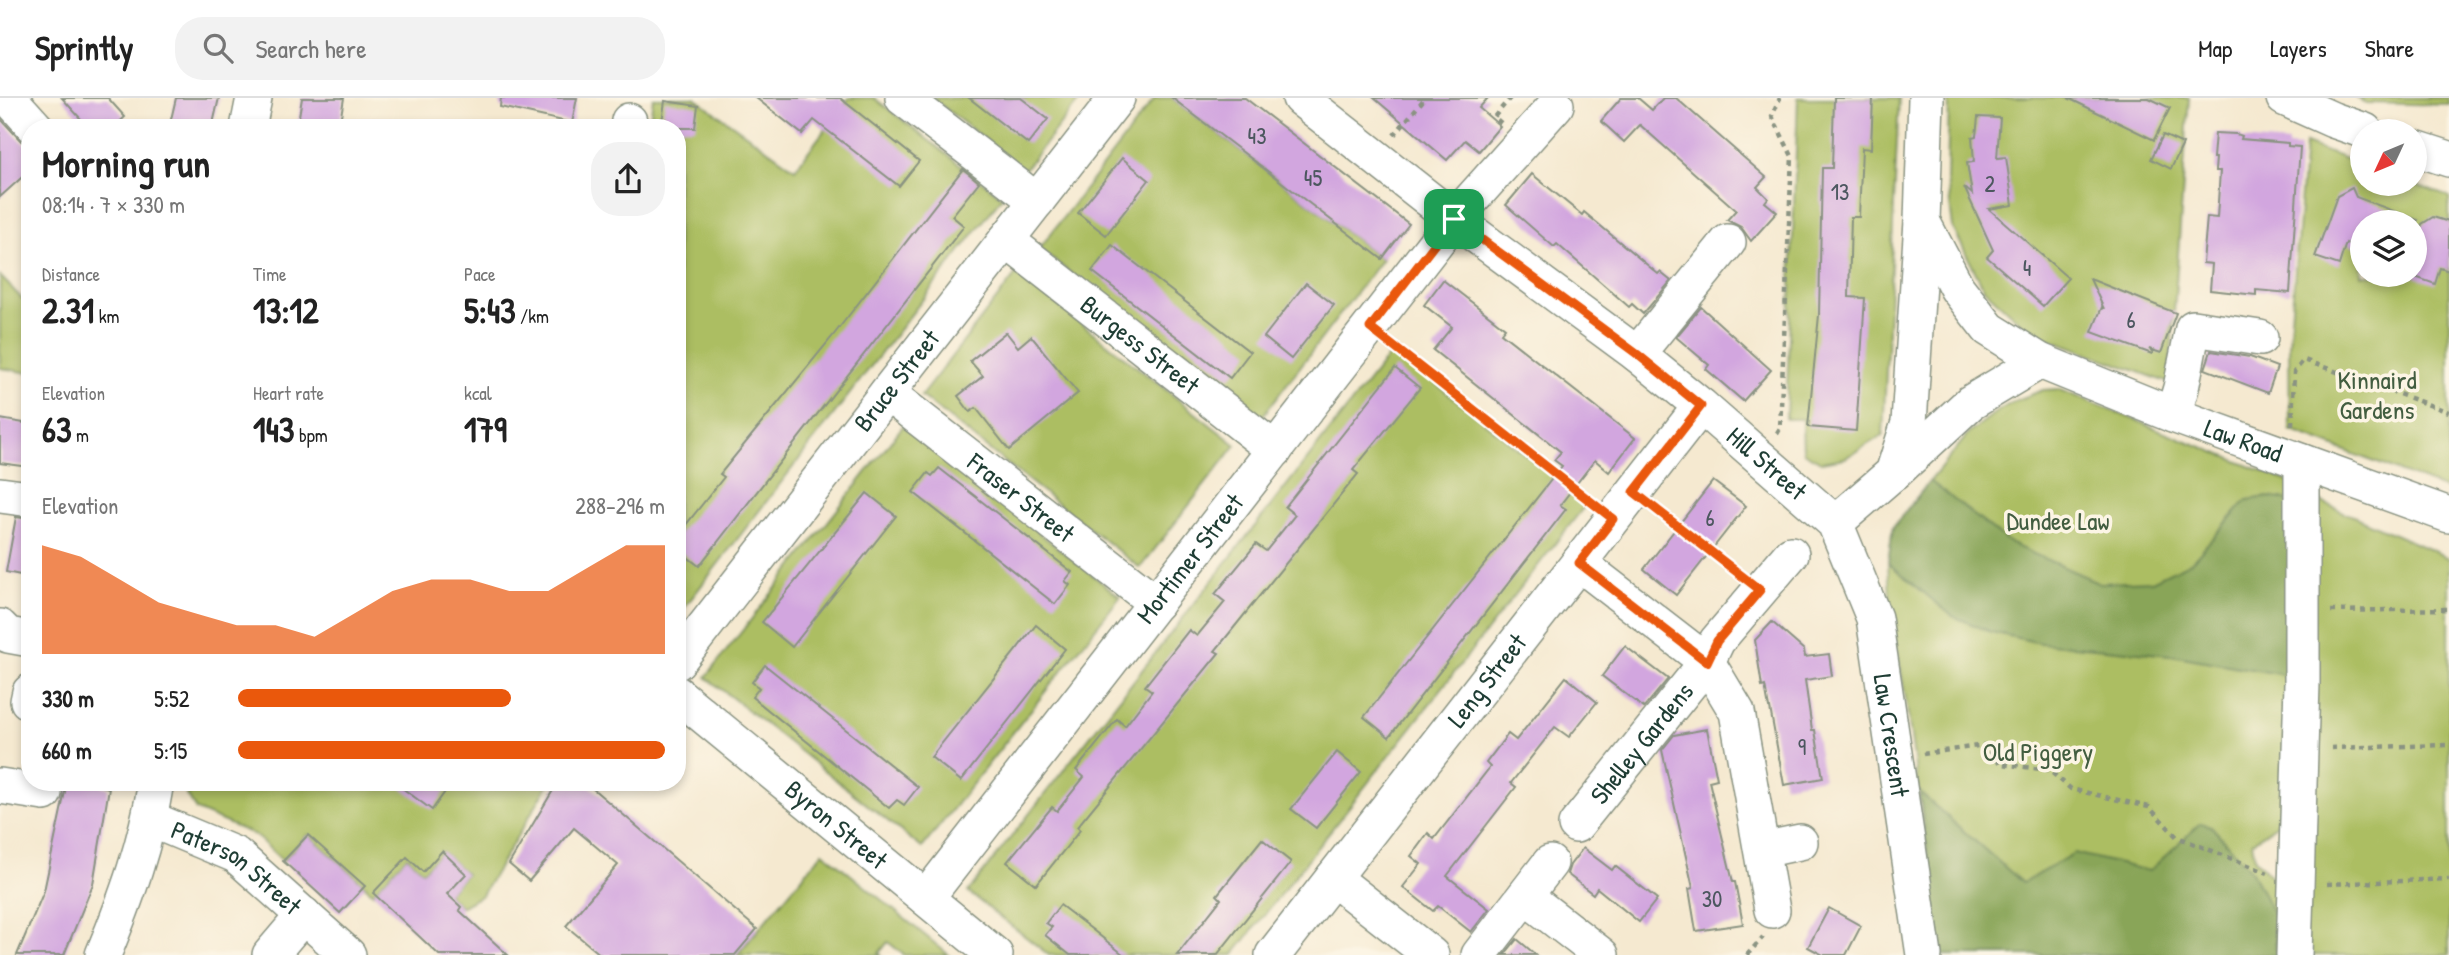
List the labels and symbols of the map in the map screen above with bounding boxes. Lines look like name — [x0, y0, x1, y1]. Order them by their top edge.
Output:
north arrow — [2350, 119, 2427, 196]
house number: 43 — [1248, 120, 1266, 151]
house number: 45 — [1304, 162, 1322, 193]
house number: 2 — [1985, 168, 1996, 199]
house number: 13 — [1831, 176, 1849, 207]
pin — [1424, 189, 1484, 249]
house number: 4 — [2023, 252, 2031, 283]
street label: Burgess Street — [1074, 287, 1208, 402]
house number: 6 — [2126, 304, 2136, 335]
street label: Bruce Street — [845, 321, 948, 439]
park label: Kinnaird Gardens — [2337, 362, 2417, 427]
street label: Law Road — [2200, 410, 2287, 470]
street label: Hill Street — [1719, 418, 1815, 508]
street label: Fraser Street — [960, 444, 1083, 551]
street label: Mortimer Street — [1128, 485, 1252, 630]
house number: 6 — [1705, 502, 1715, 533]
park label: Dundee Law — [2006, 503, 2110, 538]
street label: Leng Street — [1439, 625, 1535, 734]
street label: Law Crescent — [1866, 672, 1918, 800]
street label: Shelley Gardens — [1582, 675, 1701, 811]
house number: 9 — [1798, 731, 1806, 762]
park label: Old Piggery — [1983, 734, 2093, 769]
street label: Byron Street — [778, 772, 896, 878]
street label: Paterson Street — [166, 812, 310, 923]
house number: 30 — [1702, 883, 1722, 914]

